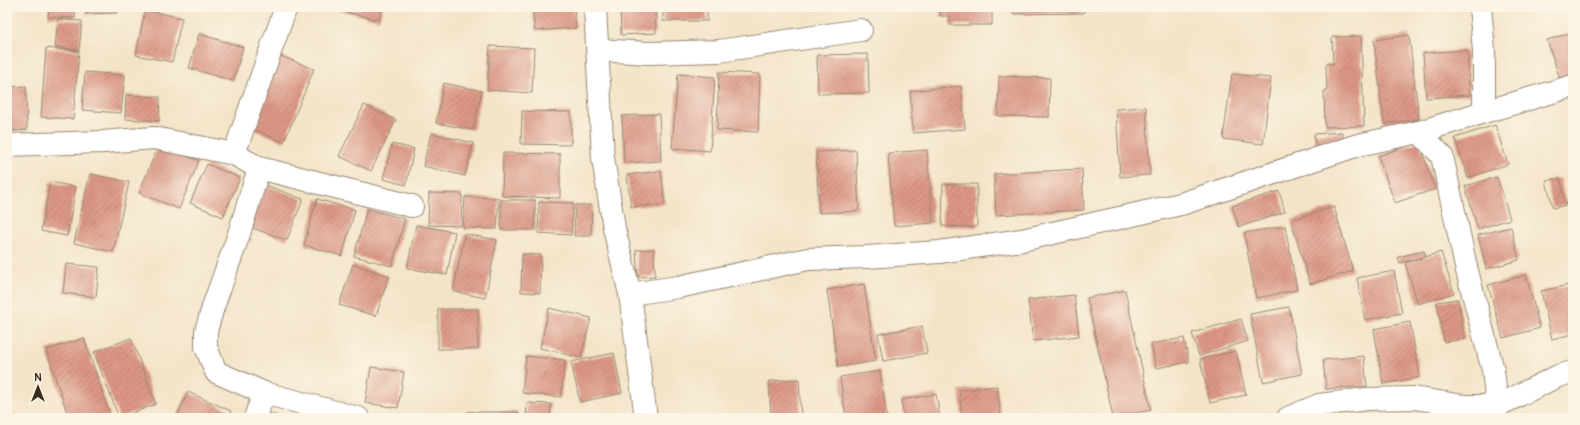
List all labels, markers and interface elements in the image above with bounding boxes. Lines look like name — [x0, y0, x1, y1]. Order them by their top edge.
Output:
north arrow — [18, 367, 58, 407]
text: N — [34, 371, 42, 384]

